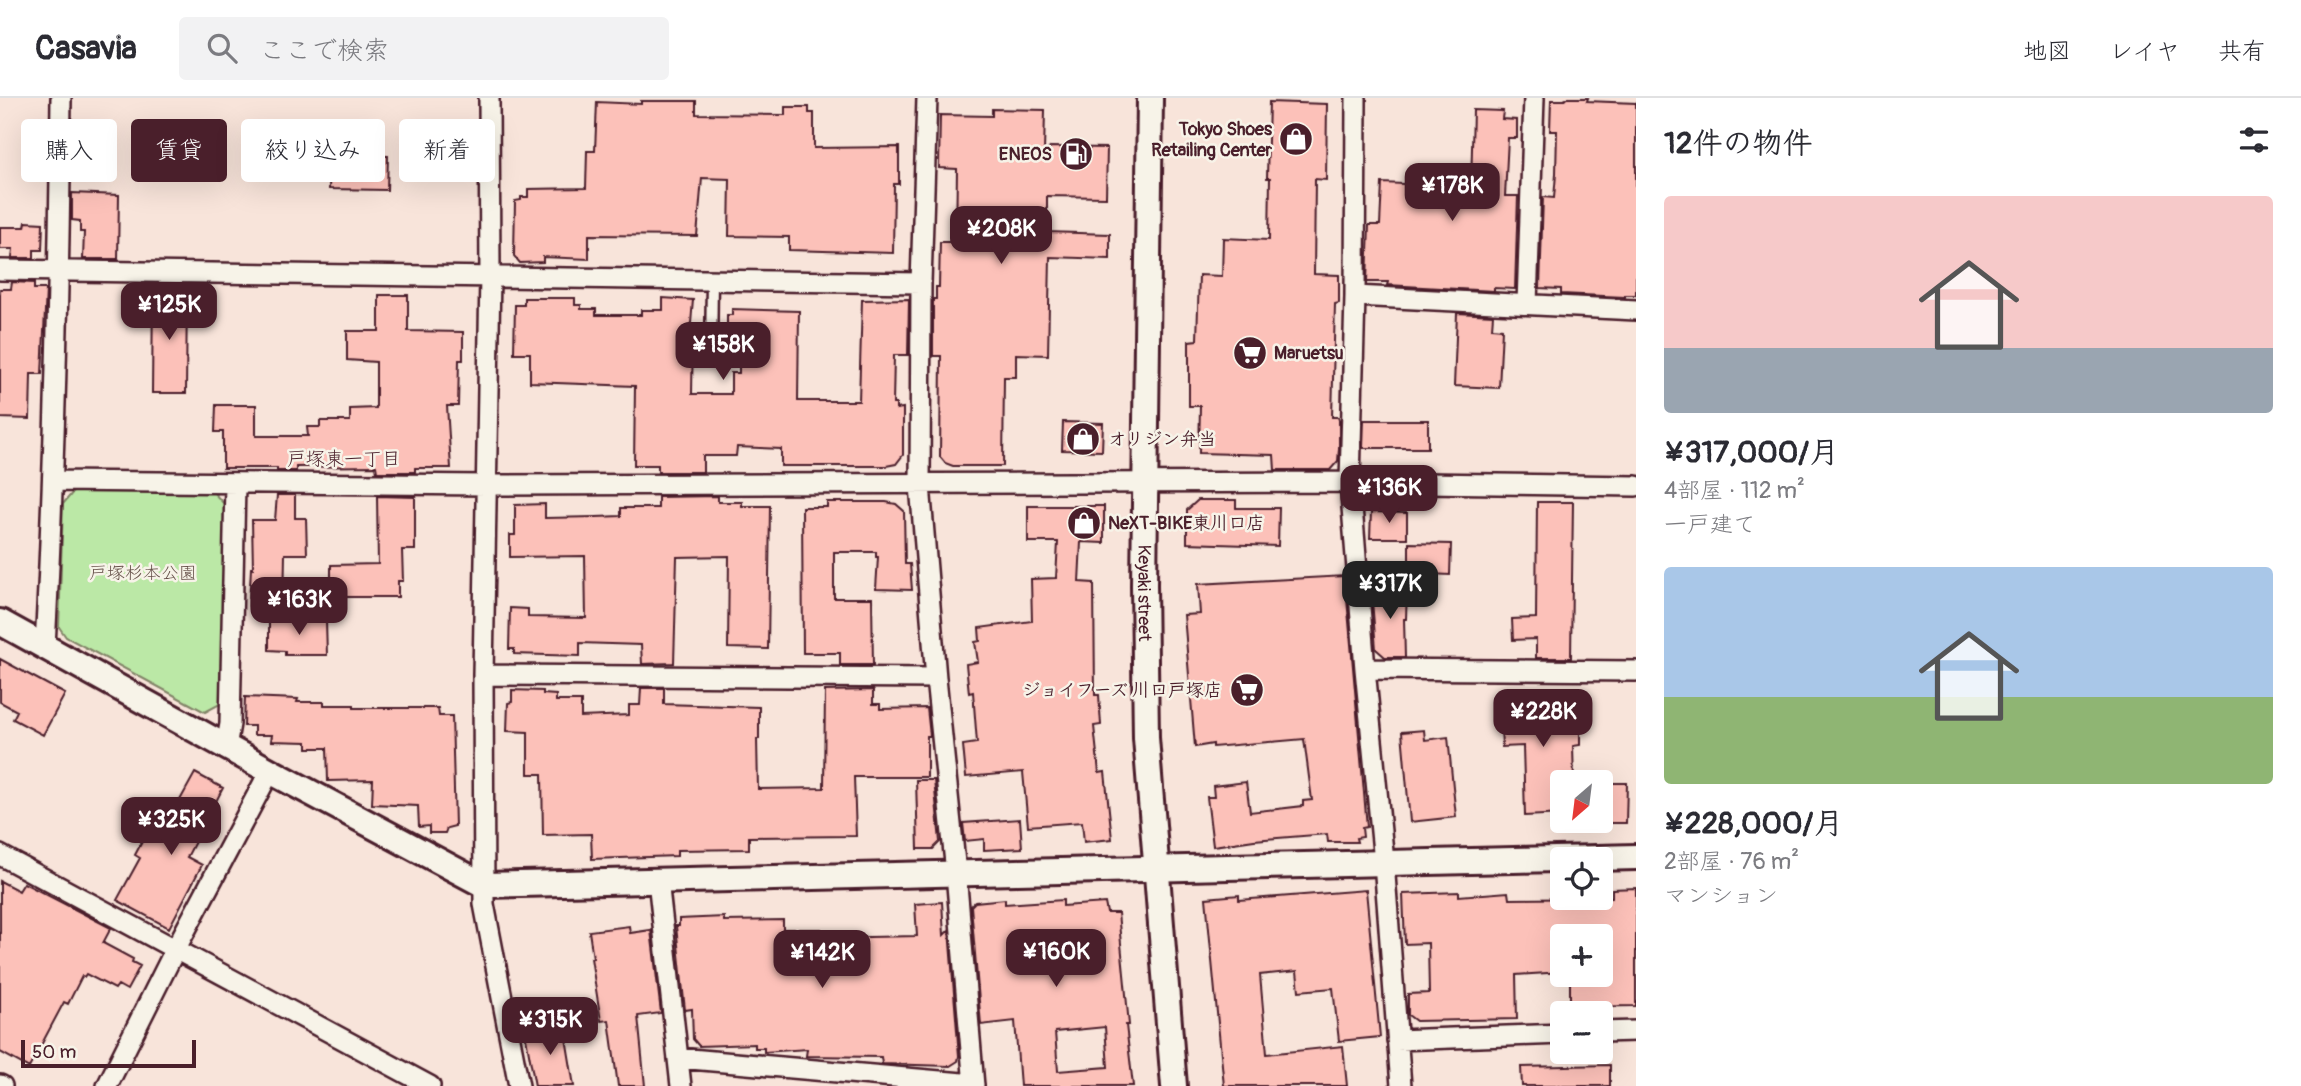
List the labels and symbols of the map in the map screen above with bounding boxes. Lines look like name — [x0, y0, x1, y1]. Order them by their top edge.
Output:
place label: Tokyo Shoes Retailing Center — [1151, 118, 1273, 162]
shop icon: Tokyo Shoes Retailing Center — [1277, 120, 1315, 158]
fuel station icon: ENEOS — [1057, 135, 1095, 173]
place label: ENEOS — [999, 143, 1052, 166]
pin: ¥178K — [1403, 164, 1501, 223]
pin: ¥208K — [952, 206, 1050, 266]
pin: ¥125K — [120, 282, 218, 342]
pin: ¥158K — [674, 322, 772, 382]
supermarket icon: Maruetsu — [1231, 334, 1269, 372]
place label: Maruetsu — [1274, 342, 1344, 365]
shop icon: オリジン弁当 — [1064, 420, 1102, 458]
place label: オリジン弁当 — [1108, 428, 1216, 451]
district label: 戸塚東一丁目 — [287, 447, 401, 471]
pin: ¥136K — [1340, 466, 1438, 525]
shop icon: NeXT-BIKE東川口店 — [1065, 504, 1103, 542]
place label: NeXT-BIKE東川口店 — [1108, 512, 1264, 535]
street label: Keyaki street — [1132, 544, 1156, 642]
pin: ¥317K — [1341, 561, 1439, 621]
park label: 戸塚杉本公園 — [89, 562, 197, 585]
pin: ¥163K — [250, 578, 348, 637]
supermarket icon: ジョイフーズ 川口戸塚店 — [1228, 671, 1266, 709]
place label: ジョイフーズ 川口戸塚店 — [1022, 679, 1222, 702]
pin: ¥228K — [1494, 690, 1592, 749]
north arrow — [1550, 770, 1614, 833]
pin: ¥325K — [122, 798, 220, 857]
pin: ¥142K — [773, 930, 871, 990]
pin: ¥160K — [1007, 930, 1105, 989]
pin: ¥315K — [501, 998, 599, 1057]
scale bar — [21, 1037, 196, 1069]

